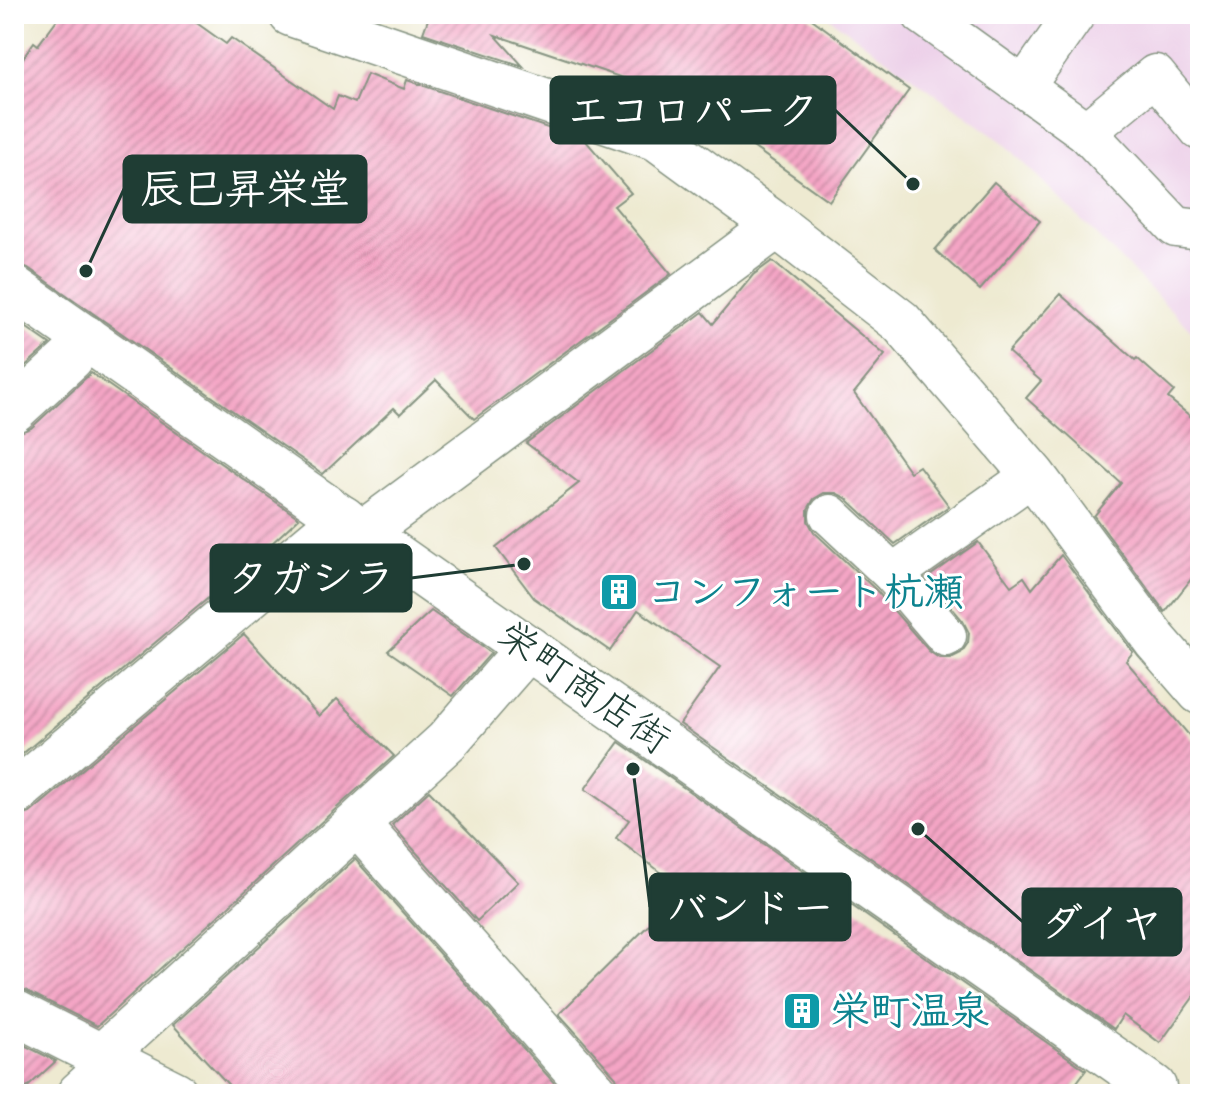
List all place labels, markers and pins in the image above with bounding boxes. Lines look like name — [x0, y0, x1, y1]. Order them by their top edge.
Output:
callout: エコロパーク — [551, 77, 835, 143]
callout: 辰巳昇栄堂 — [124, 156, 366, 222]
callout: タガシラ — [211, 545, 411, 611]
place label: コンフォート杭瀬 — [647, 567, 964, 617]
building icon: コンフォート杭瀬 — [598, 571, 640, 613]
callout: バンドー — [650, 874, 850, 940]
callout: ダイヤ — [1023, 889, 1181, 955]
place label: 栄町温泉 — [830, 986, 990, 1036]
building icon: 栄町温泉 — [781, 990, 823, 1032]

